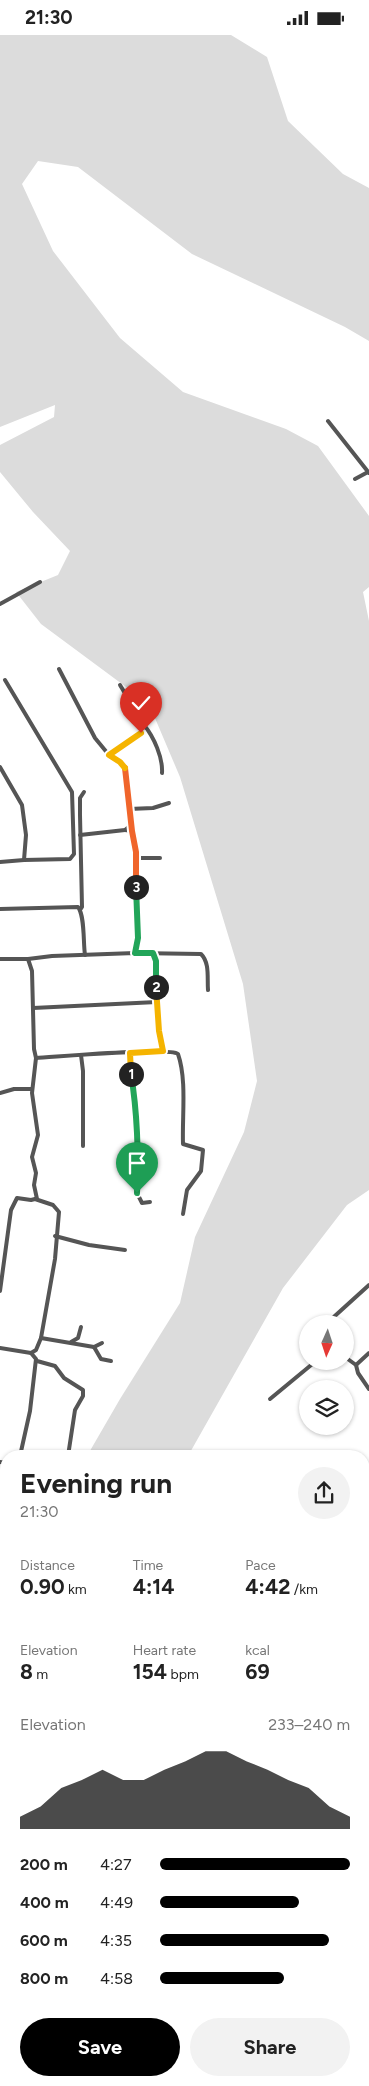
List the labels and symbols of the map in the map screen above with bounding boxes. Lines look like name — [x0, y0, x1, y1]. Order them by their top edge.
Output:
pin — [120, 682, 162, 733]
pin: 3 — [124, 875, 148, 899]
pin: 2 — [144, 975, 168, 999]
pin: 1 — [118, 1061, 144, 1087]
pin — [116, 1142, 158, 1193]
north arrow — [299, 1315, 354, 1370]

